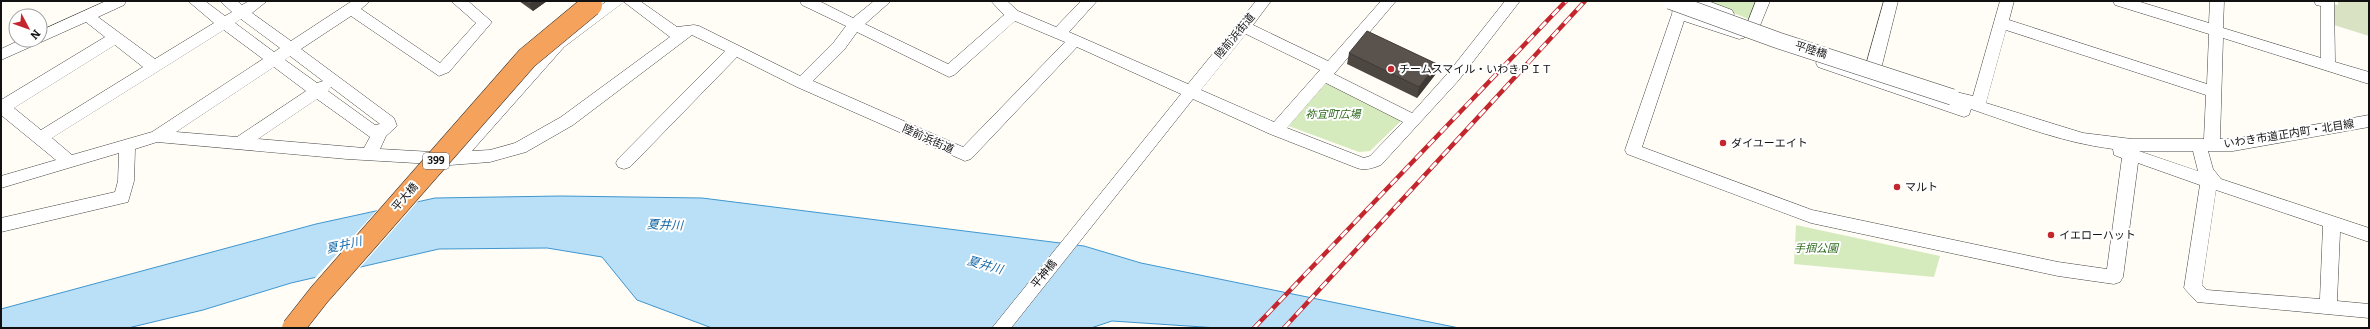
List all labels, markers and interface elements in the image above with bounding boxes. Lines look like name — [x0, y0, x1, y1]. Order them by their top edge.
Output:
north arrow — [8, 8, 48, 48]
street label: 陸前浜街道 — [1212, 11, 1258, 61]
text: N — [27, 27, 43, 42]
street label: 平陸橋 — [1793, 39, 1829, 61]
place label: チームスマイル・いわきＰＩＴ — [1399, 63, 1552, 76]
marker: チームスマイル・いわきＰＩＴ — [1386, 64, 1396, 74]
park label: 祢宜町広場 — [1306, 108, 1362, 121]
street label: いわき市道正内町・北目線 — [2223, 117, 2355, 151]
street label: 陸前浜街道 — [900, 122, 956, 156]
place label: ダイユーエイト — [1731, 137, 1808, 150]
marker: ダイユーエイト — [1718, 138, 1728, 148]
road number: 399 — [423, 153, 449, 169]
street label: 平大橋 — [389, 180, 421, 214]
place label: マルト — [1905, 181, 1938, 194]
marker: マルト — [1892, 182, 1902, 192]
water label: 夏井川 — [647, 217, 685, 233]
place label: イエローハット — [2059, 229, 2136, 242]
marker: イエローハット — [2046, 230, 2056, 240]
water label: 夏井川 — [325, 234, 365, 256]
park label: 手掴公園 — [1794, 242, 1840, 255]
water label: 夏井川 — [966, 253, 1006, 277]
street label: 平神橋 — [1029, 257, 1059, 291]

